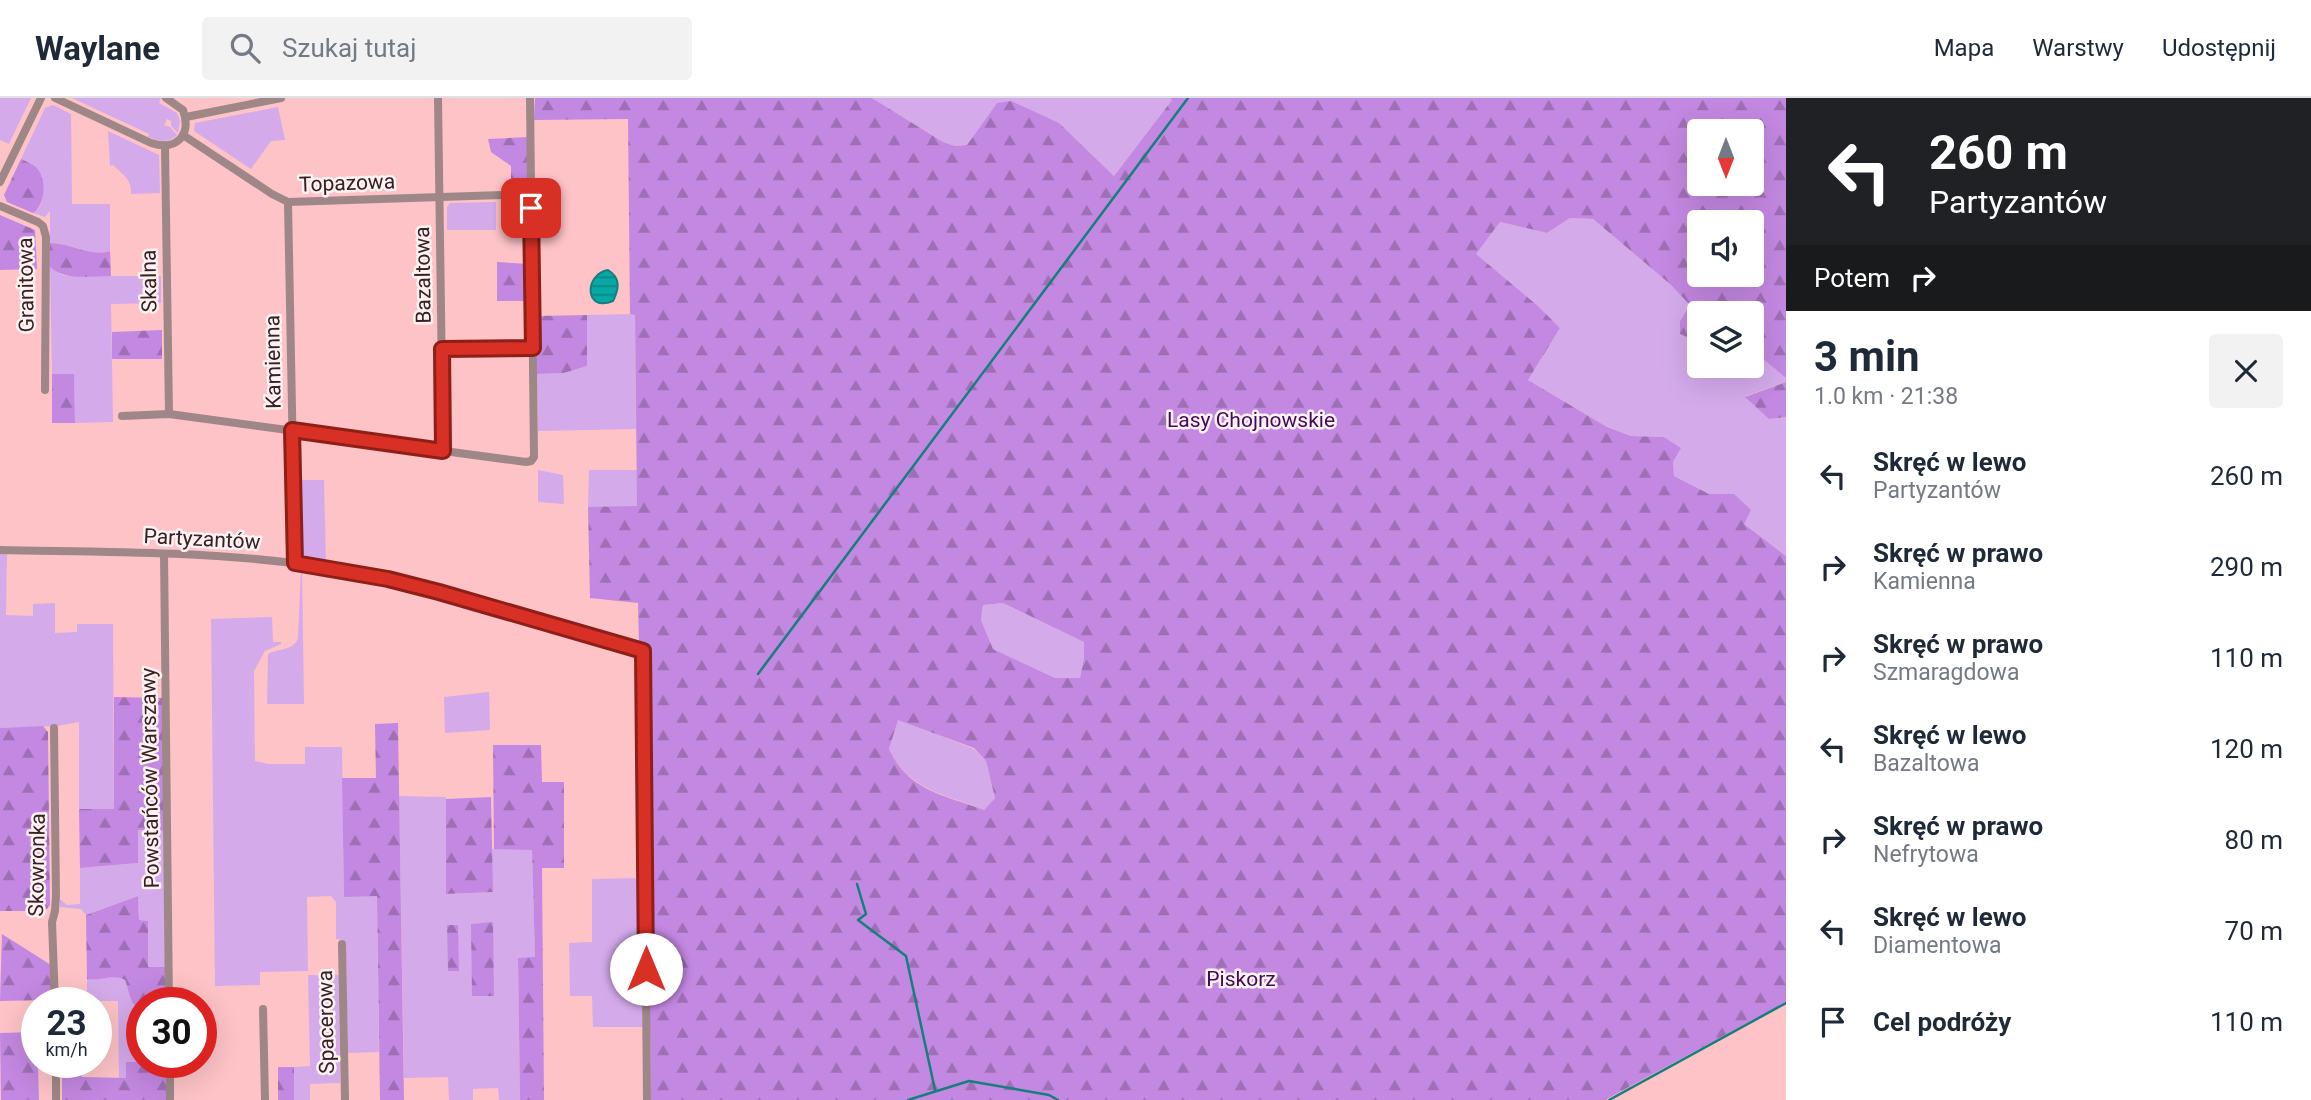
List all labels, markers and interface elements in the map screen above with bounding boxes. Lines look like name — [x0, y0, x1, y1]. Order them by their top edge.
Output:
search box — [202, 17, 692, 80]
text: Waylane — [35, 29, 160, 68]
icon: search — [226, 29, 264, 67]
text: Szukaj tutaj — [282, 33, 416, 63]
text: Mapa — [1934, 34, 1994, 62]
text: Warstwy — [2032, 34, 2124, 62]
text: Udostępnij — [2162, 34, 2276, 62]
north arrow — [1687, 119, 1764, 196]
map controls — [1687, 119, 1764, 378]
text: 260 m — [1929, 124, 2068, 181]
icon: left — [1814, 126, 1905, 217]
street label: Topazowa — [299, 169, 395, 197]
pin — [501, 178, 561, 238]
text: Partyzantów — [1929, 183, 2107, 221]
icon: arrive — [512, 189, 550, 227]
button: sound — [1687, 210, 1764, 287]
street label: Bazaltowa — [410, 226, 436, 324]
street label: Granitowa — [13, 237, 39, 333]
street label: Skalna — [136, 249, 162, 313]
icon: right — [1904, 259, 1942, 297]
text: Potem — [1814, 263, 1890, 293]
button: layers — [1687, 301, 1764, 378]
street label: Kamienna — [260, 315, 286, 409]
text: 3 min — [1814, 332, 1920, 381]
button: close — [2209, 334, 2283, 408]
text: 1.0 km · 21:38 — [1814, 383, 1958, 410]
park label: Lasy Chojnowskie — [1167, 408, 1335, 432]
text: Skręć w lewo — [1873, 447, 2026, 477]
icon: left — [1814, 457, 1852, 495]
text: 260 m — [2210, 461, 2283, 491]
text: Partyzantów — [1873, 477, 2001, 504]
street label: Partyzantów — [143, 524, 261, 554]
text: Skręć w prawo — [1873, 538, 2043, 568]
icon: right — [1814, 548, 1852, 586]
text: 290 m — [2210, 552, 2283, 582]
text: Kamienna — [1873, 568, 1976, 595]
text: Skręć w prawo — [1873, 629, 2043, 659]
icon: right — [1814, 639, 1852, 677]
text: 110 m — [2210, 643, 2283, 673]
text: Szmaragdowa — [1873, 659, 2019, 686]
street label: Powstańców Warszawy — [136, 667, 164, 889]
text: Skręć w lewo — [1873, 720, 2026, 750]
icon: left — [1814, 730, 1852, 768]
text: 120 m — [2210, 734, 2283, 764]
text: Bazaltowa — [1873, 750, 1980, 777]
text: Skręć w prawo — [1873, 811, 2043, 841]
street label: Skowronka — [24, 813, 50, 917]
icon: right — [1814, 821, 1852, 859]
text: 80 m — [2225, 825, 2283, 855]
text: Nefrytowa — [1873, 841, 1979, 868]
text: Skręć w lewo — [1873, 902, 2026, 932]
icon: left — [1814, 912, 1852, 950]
text: 70 m — [2225, 916, 2283, 946]
position arrow — [609, 932, 683, 1006]
text: Diamentowa — [1873, 932, 2001, 959]
park label: Piskorz — [1206, 967, 1276, 991]
street label: Spacerowa — [313, 970, 339, 1074]
speed limit sign: 30 — [126, 987, 217, 1078]
text: 23 — [46, 1003, 87, 1044]
icon: arrive — [1814, 1003, 1852, 1041]
text: Cel podróży — [1873, 1007, 2011, 1037]
text: 110 m — [2210, 1007, 2283, 1037]
text: km/h — [45, 1039, 88, 1060]

